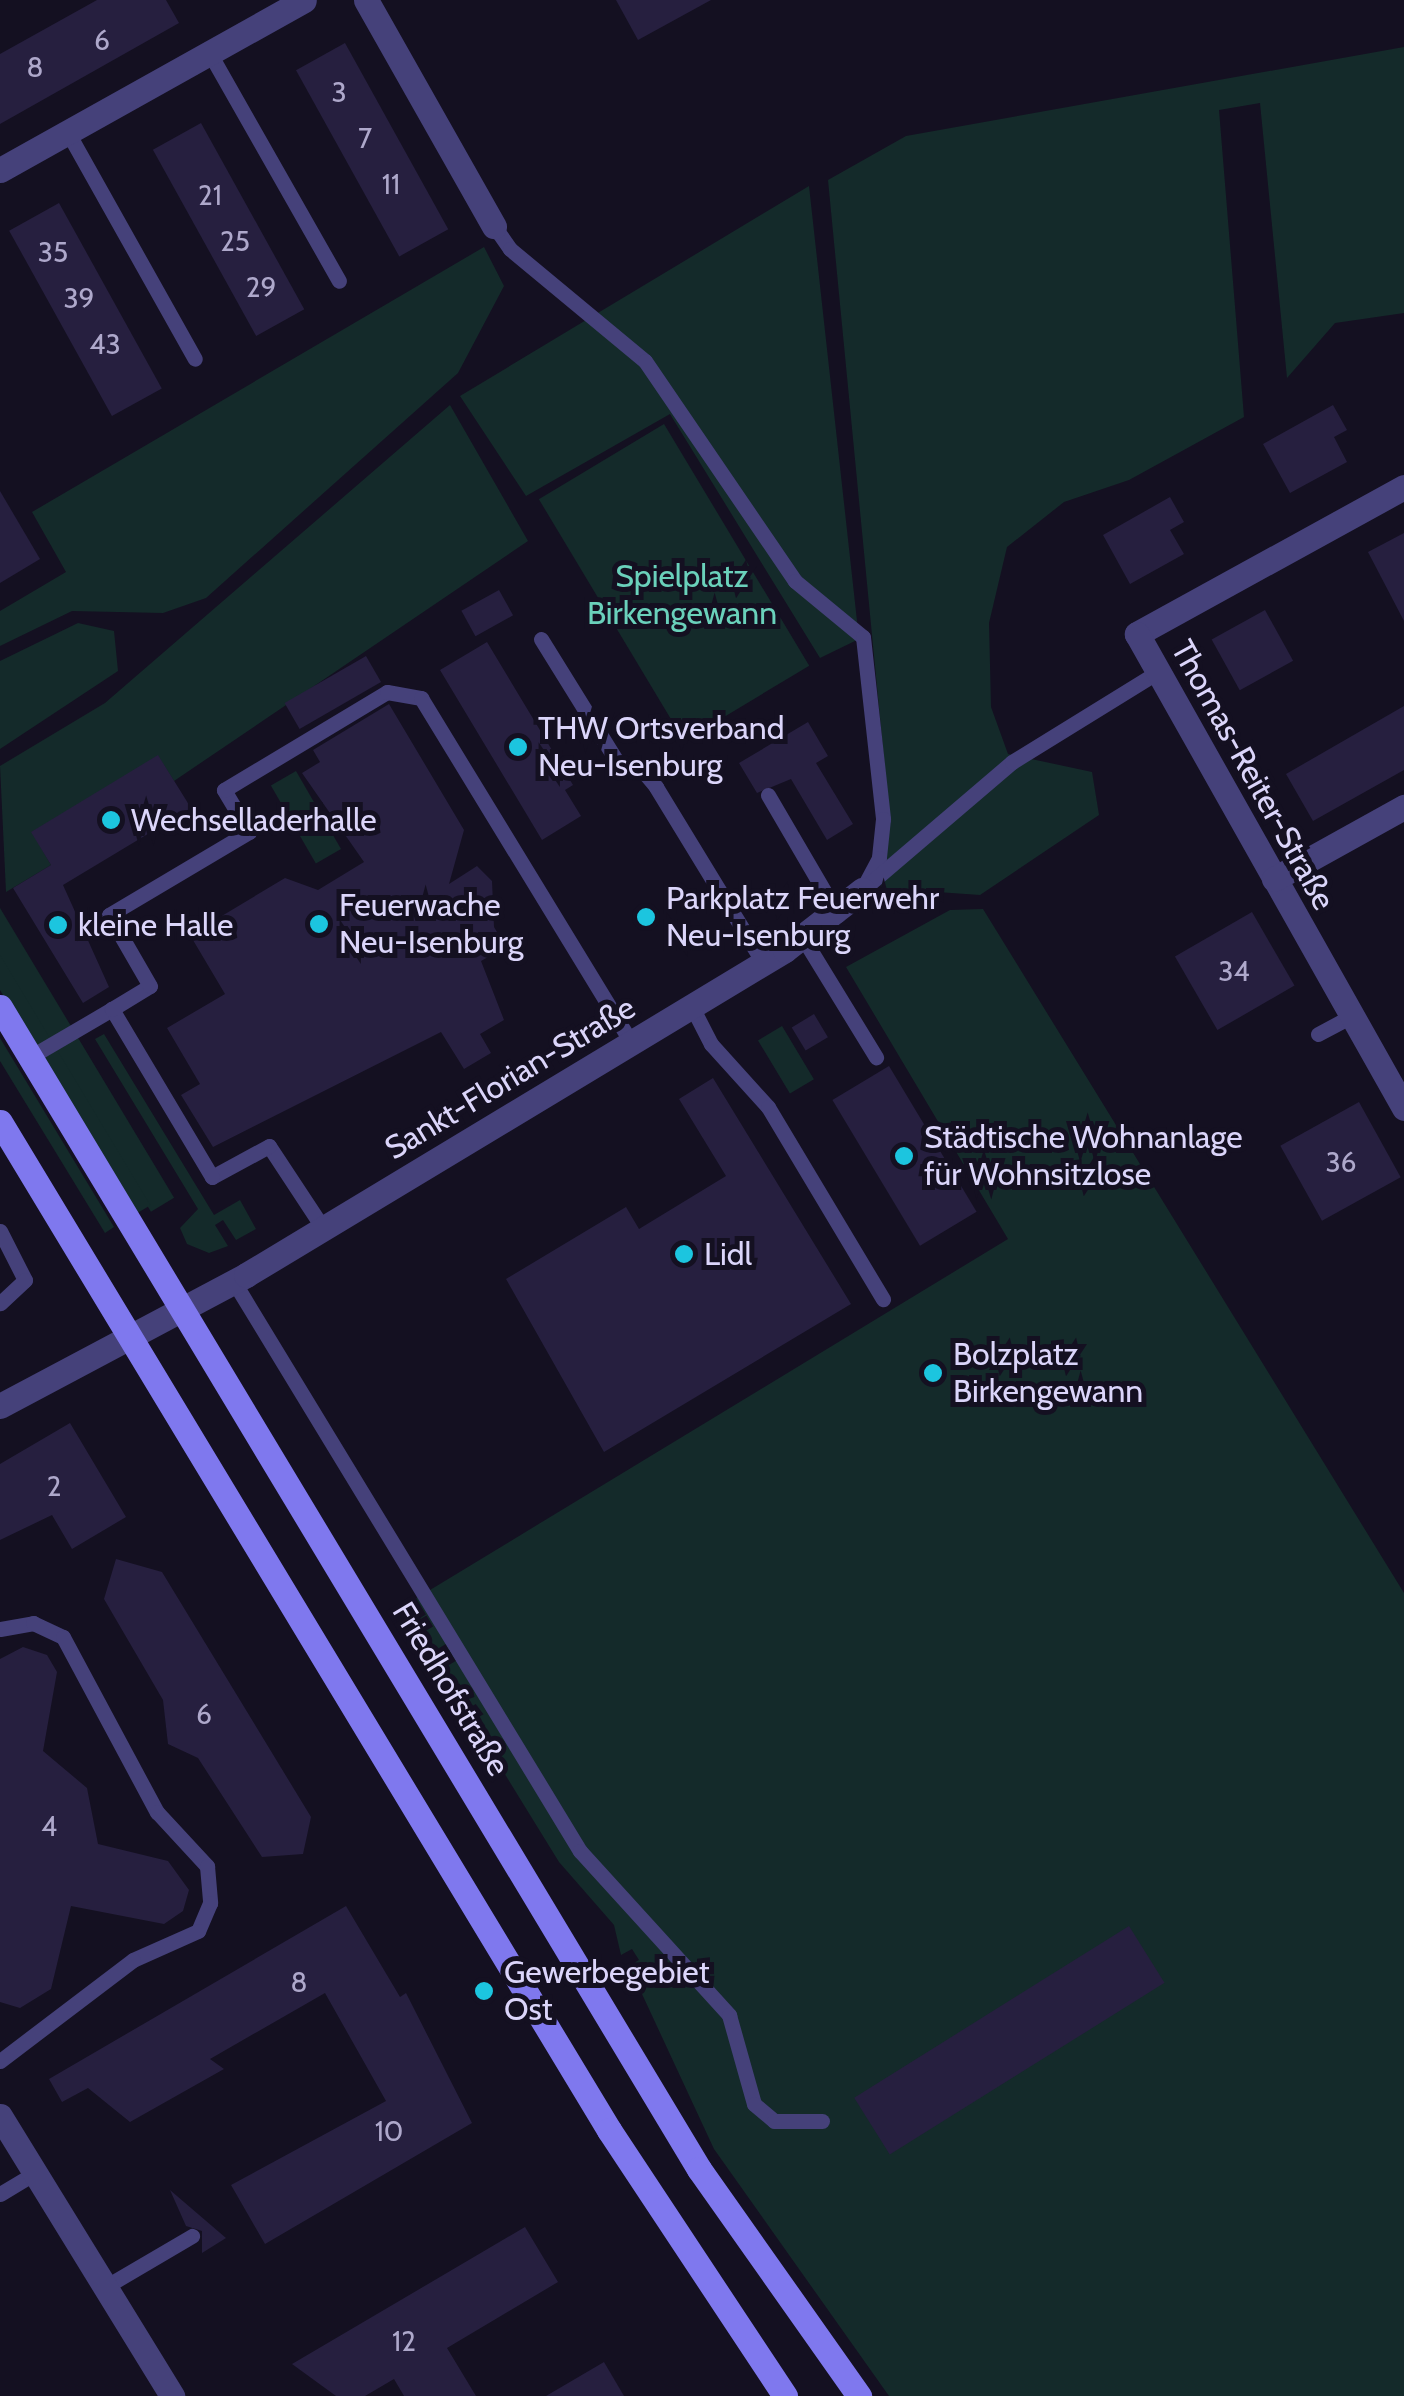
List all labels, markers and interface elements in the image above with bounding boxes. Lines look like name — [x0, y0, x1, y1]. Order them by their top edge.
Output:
house number: 6 — [94, 23, 110, 57]
house number: 8 — [27, 50, 43, 84]
house number: 3 — [331, 75, 347, 109]
house number: 7 — [358, 121, 372, 155]
house number: 11 — [382, 167, 400, 201]
house number: 21 — [198, 178, 222, 212]
house number: 25 — [220, 224, 250, 258]
house number: 35 — [38, 235, 68, 269]
house number: 29 — [246, 270, 276, 304]
house number: 39 — [63, 281, 95, 315]
house number: 43 — [89, 327, 121, 361]
park label: Spielplatz Birkengewann — [587, 558, 777, 633]
street label: Thomas-Reiter-Straße — [1163, 633, 1343, 917]
place label: THW Ortsverband Neu-Isenburg — [538, 710, 784, 785]
marker: THW Ortsverband Neu-Isenburg — [507, 736, 529, 758]
place label: Wechselladerhalle — [131, 801, 377, 839]
marker: Wechselladerhalle — [100, 809, 122, 831]
place label: Parkplatz Feuerwehr Neu-Isenburg — [666, 880, 939, 955]
place label: Feuerwache Neu-Isenburg — [339, 887, 524, 962]
place label: kleine Halle — [78, 906, 233, 944]
marker: Parkplatz Feuerwehr Neu-Isenburg — [635, 906, 657, 928]
marker: Feuerwache Neu-Isenburg — [308, 913, 330, 935]
marker: kleine Halle — [47, 914, 69, 936]
house number: 34 — [1218, 954, 1250, 988]
street label: Sankt-Florian-Straße — [378, 988, 642, 1168]
place label: Städtische Wohnanlage für Wohnsitzlose — [924, 1119, 1243, 1194]
marker: Städtische Wohnanlage für Wohnsitzlose — [893, 1145, 915, 1167]
house number: 36 — [1325, 1145, 1357, 1179]
place label: Lidl — [704, 1235, 752, 1273]
marker: Lidl — [673, 1243, 695, 1265]
place label: Bolzplatz Birkengewann — [953, 1336, 1143, 1411]
marker: Bolzplatz Birkengewann — [922, 1362, 944, 1384]
house number: 2 — [47, 1469, 61, 1503]
street label: Friedhofstraße — [384, 1595, 518, 1783]
house number: 6 — [196, 1697, 212, 1731]
house number: 4 — [41, 1809, 57, 1843]
place label: Gewerbegebiet Ost — [504, 1954, 709, 2029]
house number: 8 — [291, 1965, 307, 1999]
marker: Gewerbegebiet Ost — [473, 1980, 495, 2002]
house number: 10 — [375, 2114, 403, 2148]
house number: 12 — [392, 2324, 416, 2358]

